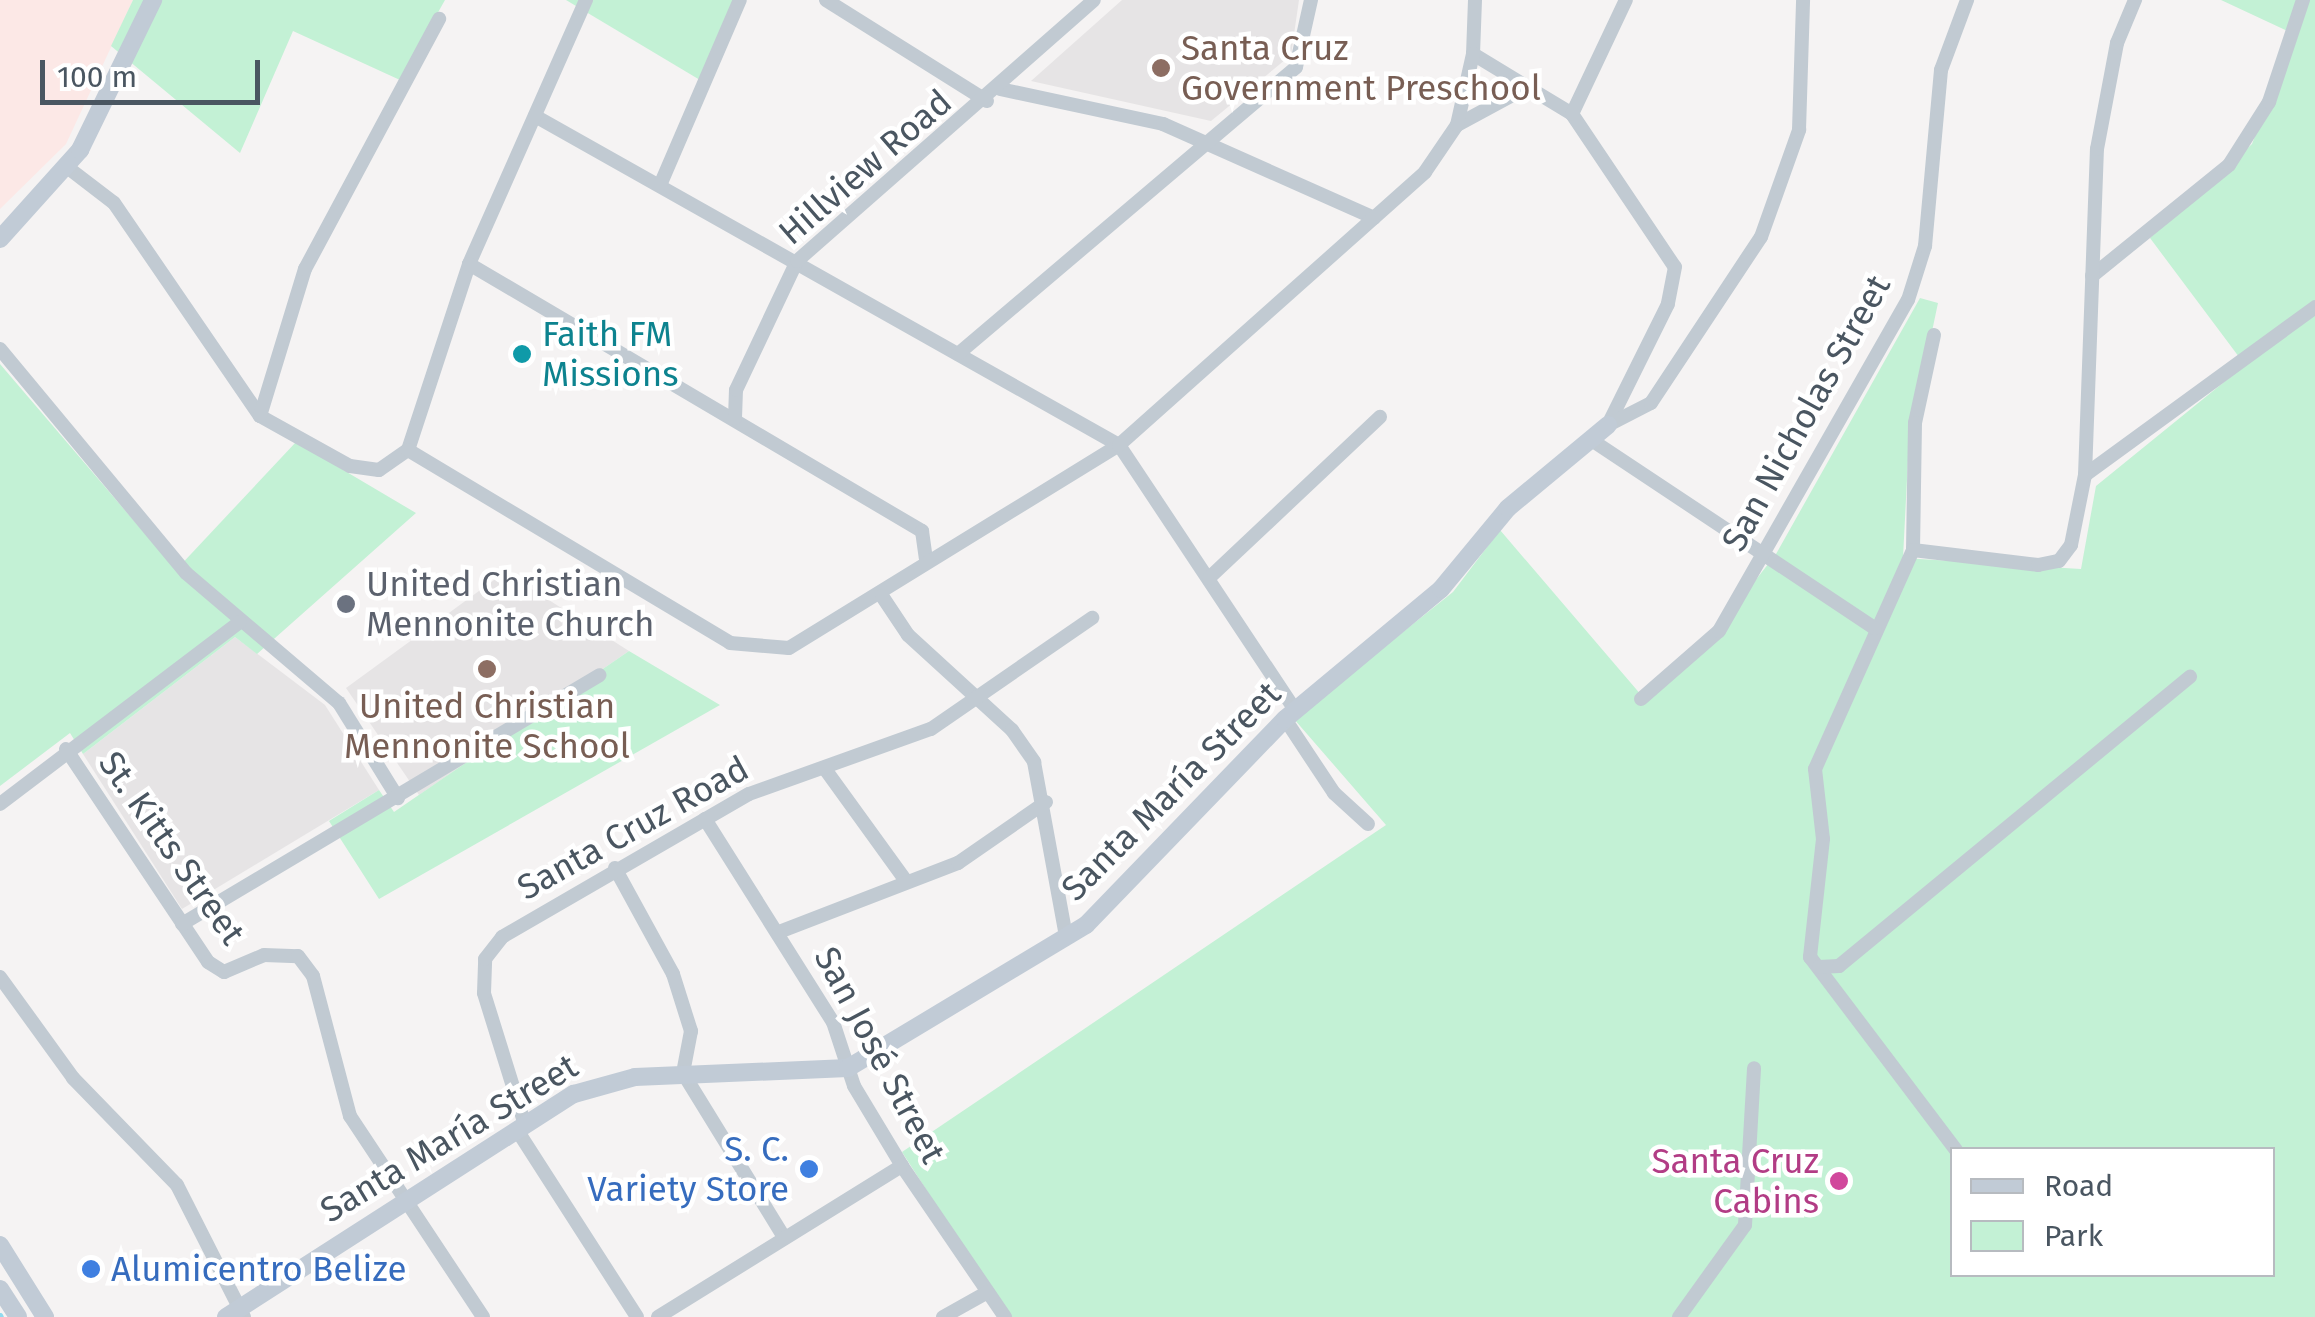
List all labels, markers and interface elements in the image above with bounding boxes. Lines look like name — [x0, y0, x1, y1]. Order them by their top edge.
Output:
place label: Santa Cruz Government Preschool — [1181, 27, 1541, 109]
scale bar — [45, 40, 265, 102]
marker: Santa Cruz Government Preschool — [1150, 57, 1172, 79]
text: 100 m — [57, 59, 137, 95]
street label: Hillview Road — [770, 81, 960, 253]
street label: San Nicholas Street — [1713, 268, 1899, 558]
place label: Faith FM Missions — [542, 313, 679, 395]
marker: Faith FM Missions — [511, 343, 533, 365]
place label: United Christian Mennonite Church — [366, 563, 654, 645]
marker: United Christian Mennonite Church — [335, 593, 357, 615]
marker: United Christian Mennonite School — [476, 658, 498, 680]
street label: Santa María Street — [1053, 673, 1289, 909]
place label: United Christian Mennonite School — [344, 685, 630, 767]
street label: St. Kitts Street — [90, 743, 254, 953]
street label: Santa Cruz Road — [510, 747, 756, 909]
street label: San José Street — [805, 940, 955, 1170]
street label: Santa María Street — [313, 1045, 585, 1231]
place label: S. C. Variety Store — [587, 1128, 789, 1210]
place label: Santa Cruz Cabins — [1651, 1140, 1819, 1222]
legend — [1950, 1147, 2275, 1277]
marker: S. C. Variety Store — [798, 1158, 820, 1180]
text: Road — [2044, 1168, 2113, 1204]
marker: Santa Cruz Cabins — [1828, 1170, 1850, 1192]
text: Park — [2044, 1218, 2103, 1254]
place label: Alumicentro Belize — [111, 1248, 407, 1290]
marker: Alumicentro Belize — [80, 1258, 102, 1280]

